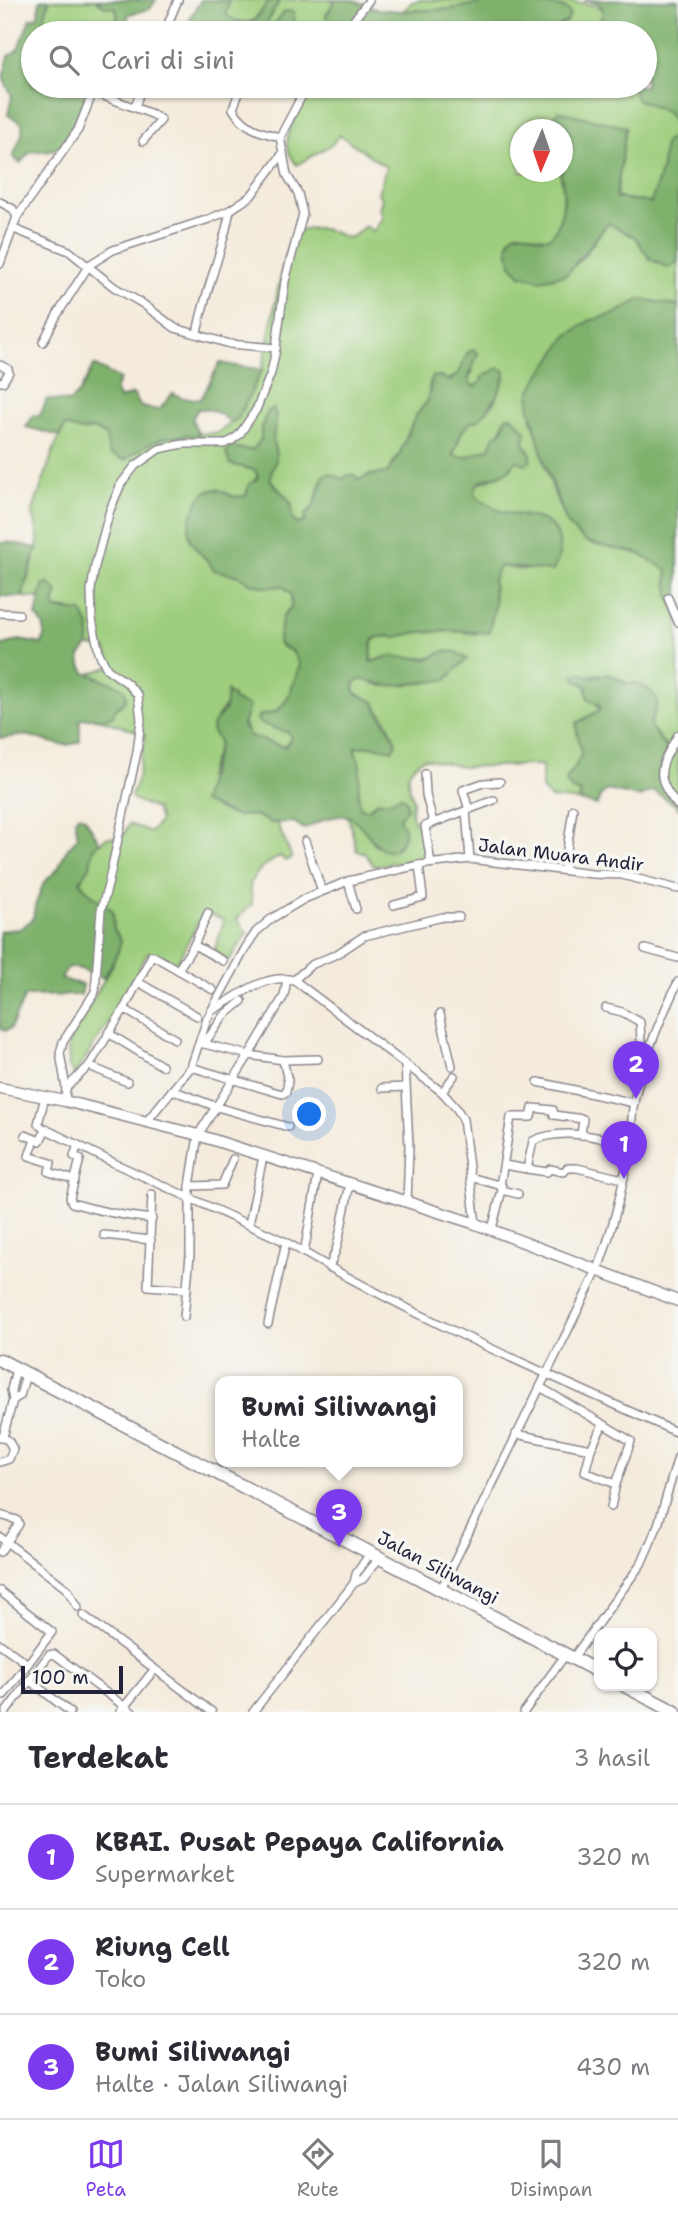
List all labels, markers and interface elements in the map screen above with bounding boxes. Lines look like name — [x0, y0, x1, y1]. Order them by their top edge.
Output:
search box — [21, 21, 657, 98]
icon: search — [45, 41, 83, 79]
text: Cari di sini — [101, 42, 235, 77]
north arrow — [510, 119, 573, 182]
street label: Jalan Muara Andir — [477, 833, 645, 877]
pin: 2 — [613, 1041, 659, 1099]
your location — [292, 1097, 326, 1131]
pin: 1 — [601, 1121, 647, 1179]
popup — [215, 1376, 463, 1467]
text: Bumi Siliwangi — [241, 1389, 437, 1424]
text: Halte — [241, 1424, 301, 1454]
pin: 3 — [316, 1489, 362, 1547]
street label: Jalan Siliwangi — [373, 1526, 503, 1610]
map controls — [594, 1628, 657, 1691]
button: locate — [594, 1628, 657, 1691]
scale bar — [21, 1663, 122, 1695]
text: 100 m — [32, 1665, 89, 1690]
text: Terdekat — [28, 1737, 168, 1778]
text: 3 hasil — [574, 1743, 650, 1773]
text: KBAI. Pusat Pepaya California — [95, 1824, 504, 1859]
text: 1 — [46, 1842, 56, 1872]
text: 320 m — [576, 1842, 650, 1872]
text: Supermarket — [95, 1859, 235, 1889]
text: Riung Cell — [95, 1929, 230, 1964]
text: 2 — [43, 1947, 59, 1977]
text: 320 m — [576, 1947, 650, 1977]
text: Toko — [95, 1964, 146, 1994]
text: Bumi Siliwangi — [95, 2034, 291, 2069]
text: 3 — [43, 2052, 59, 2082]
text: 430 m — [576, 2052, 650, 2082]
text: Halte · Jalan Siliwangi — [95, 2069, 348, 2099]
tab: Peta — [86, 2135, 126, 2202]
tab: Rute — [297, 2135, 339, 2202]
tab: Disimpan — [510, 2135, 592, 2202]

